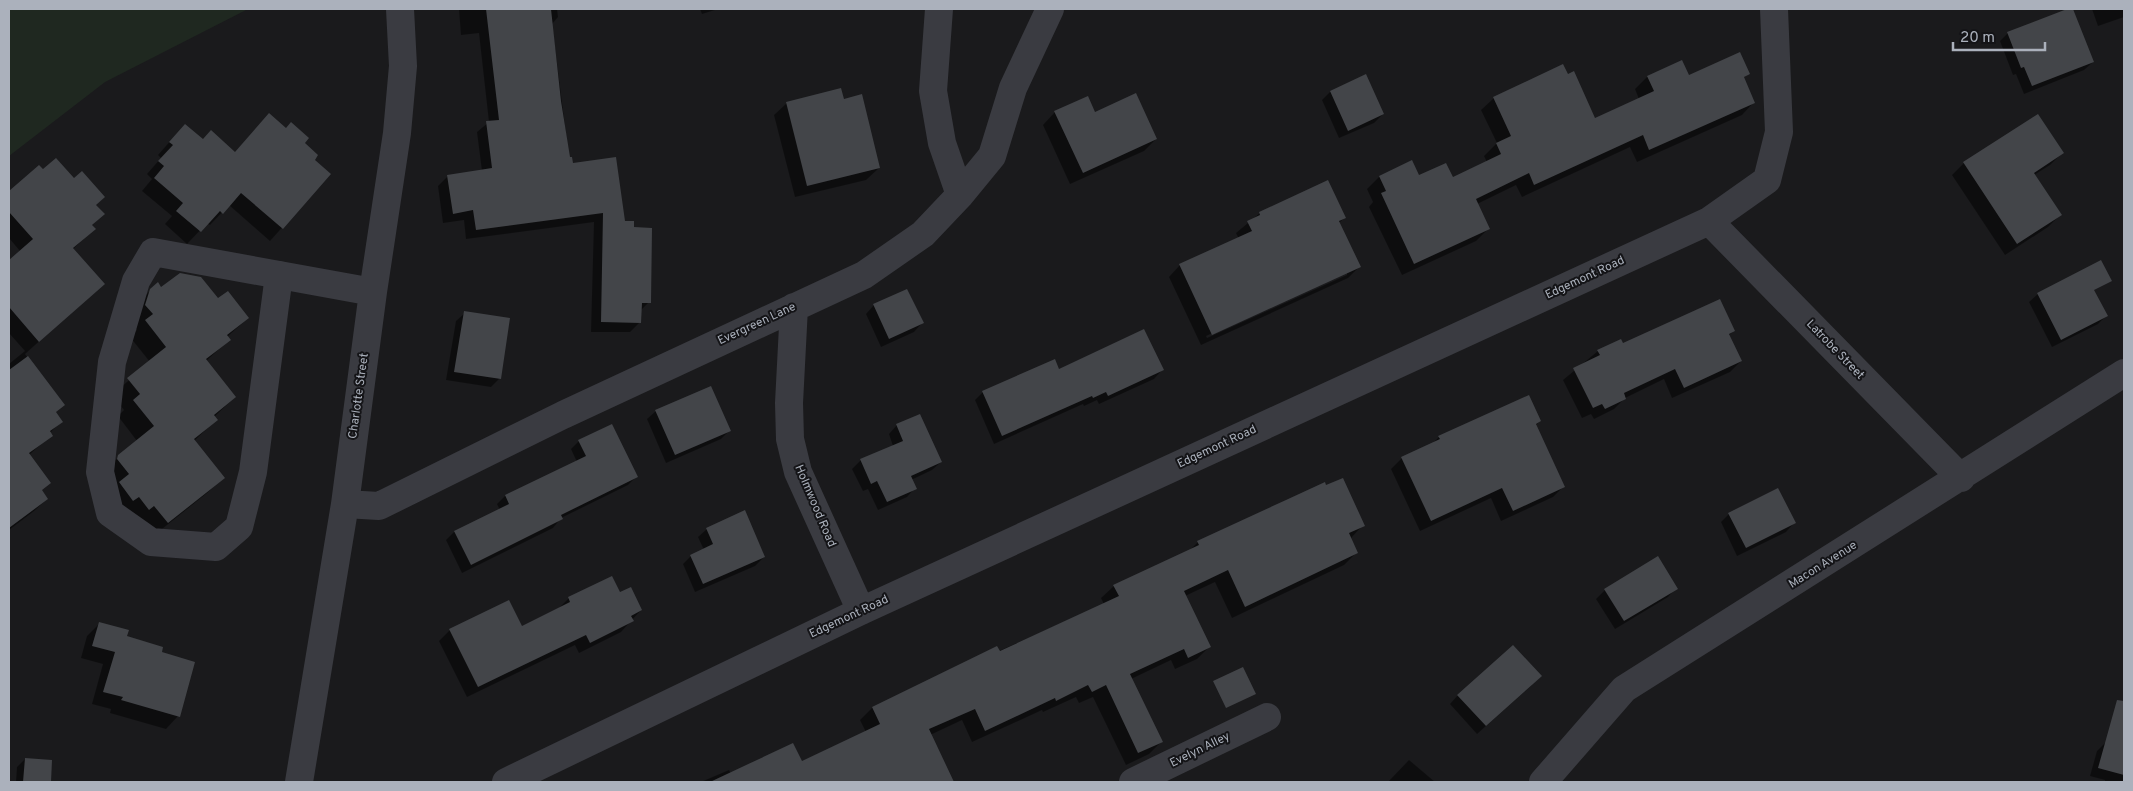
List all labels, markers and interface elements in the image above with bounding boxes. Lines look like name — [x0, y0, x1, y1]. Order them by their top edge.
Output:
scale bar — [1953, 20, 2046, 52]
text: 20 m — [1960, 29, 1995, 48]
street label: Edgemont Road — [1543, 253, 1627, 303]
street label: Evergreen Lane — [715, 299, 799, 349]
street label: Latrobe Street — [1802, 317, 1868, 383]
street label: Charlotte Street — [345, 352, 373, 440]
street label: Edgemont Road — [1175, 422, 1259, 472]
street label: Holmwood Road — [790, 462, 840, 550]
street label: Macon Avenue — [1786, 538, 1860, 592]
street label: Edgemont Road — [807, 592, 891, 642]
street label: Evelyn Alley — [1167, 729, 1233, 771]

